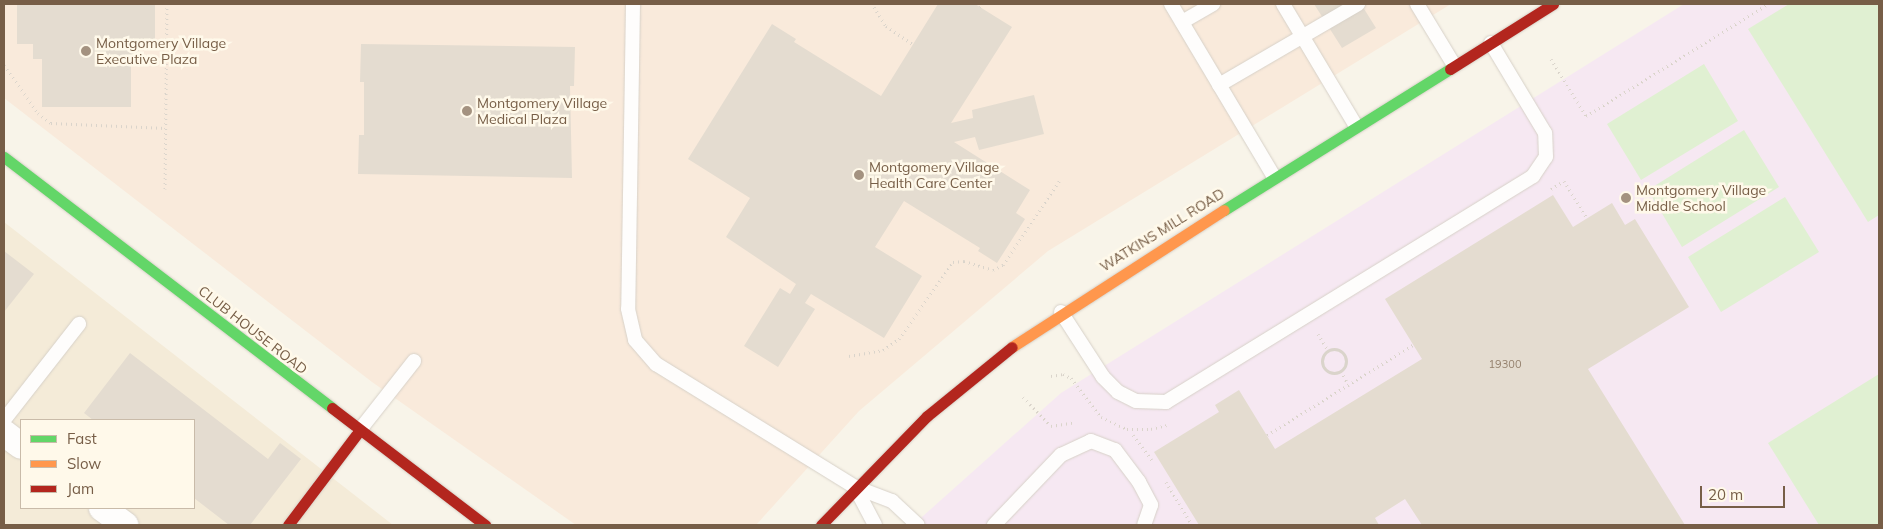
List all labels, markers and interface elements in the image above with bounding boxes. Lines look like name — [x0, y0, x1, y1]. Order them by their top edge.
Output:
place label: Montgomery Village Executive Plaza — [96, 35, 226, 68]
marker: Montgomery Village Executive Plaza — [80, 45, 92, 57]
place label: Montgomery Village Medical Plaza — [477, 95, 607, 128]
marker: Montgomery Village Medical Plaza — [461, 105, 473, 117]
place label: Montgomery Village Health Care Center — [869, 159, 999, 192]
marker: Montgomery Village Health Care Center — [853, 169, 865, 181]
place label: Montgomery Village Middle School — [1636, 182, 1766, 214]
street label: WATKINS MILL ROAD — [1097, 185, 1227, 275]
marker: Montgomery Village Middle School — [1620, 192, 1632, 204]
street label: CLUB HOUSE ROAD — [195, 282, 311, 378]
house number: 19300 — [1489, 357, 1521, 371]
legend — [20, 419, 195, 509]
text: Fast — [67, 429, 97, 448]
text: Slow — [67, 454, 101, 473]
scale bar — [1703, 476, 1788, 508]
text: Jam — [67, 479, 94, 498]
text: 20 m — [1708, 485, 1743, 504]

